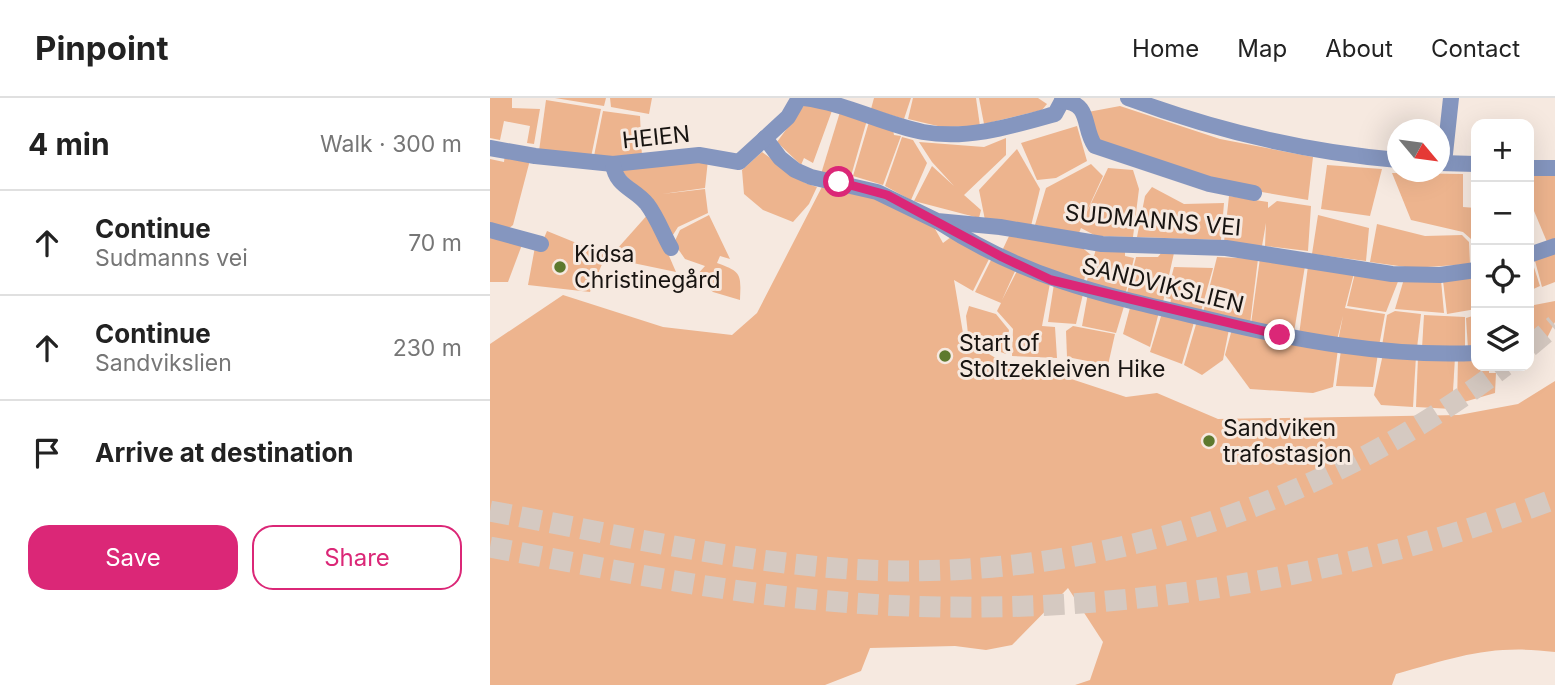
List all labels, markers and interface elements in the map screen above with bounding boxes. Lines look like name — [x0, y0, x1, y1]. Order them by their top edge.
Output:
text: Pinpoint — [35, 28, 168, 68]
text: Home — [1132, 34, 1199, 63]
text: Map — [1237, 34, 1287, 63]
text: About — [1325, 34, 1393, 63]
text: Contact — [1431, 34, 1520, 63]
north arrow — [1387, 119, 1450, 182]
map controls — [1471, 119, 1534, 371]
button: + — [1471, 119, 1534, 182]
street label: HEIEN — [621, 120, 691, 154]
text: 4 min — [28, 126, 110, 162]
text: Walk · 300 m — [320, 130, 462, 158]
route start — [823, 166, 854, 197]
button: − — [1471, 182, 1534, 245]
street label: SUDMANNS VEI — [1064, 198, 1242, 242]
text: Continue — [95, 213, 211, 244]
icon: ahead — [28, 224, 66, 262]
text: 70 m — [408, 229, 462, 257]
place label: Kidsa Christinegård — [574, 240, 721, 294]
text: Sudmanns vei — [95, 244, 248, 272]
button: locate — [1471, 245, 1534, 308]
street label: SANDVIKSLIEN — [1079, 251, 1247, 319]
marker: Kidsa Christinegård — [552, 259, 568, 275]
button: layers — [1471, 308, 1534, 371]
text: Continue — [95, 318, 211, 349]
route end — [1264, 319, 1295, 350]
icon: ahead — [28, 329, 66, 367]
place label: Start of Stoltzekleiven Hike — [959, 329, 1165, 383]
text: 230 m — [393, 334, 462, 362]
marker: Start of Stoltzekleiven Hike — [937, 348, 953, 364]
text: Sandvikslien — [95, 349, 232, 377]
place label: Sandviken trafostasjon — [1223, 414, 1352, 468]
marker: Sandviken trafostasjon — [1201, 433, 1217, 449]
icon: arrive — [28, 434, 66, 472]
text: Arrive at destination — [95, 437, 354, 468]
button: Save — [28, 525, 238, 590]
button: Share — [252, 525, 462, 590]

